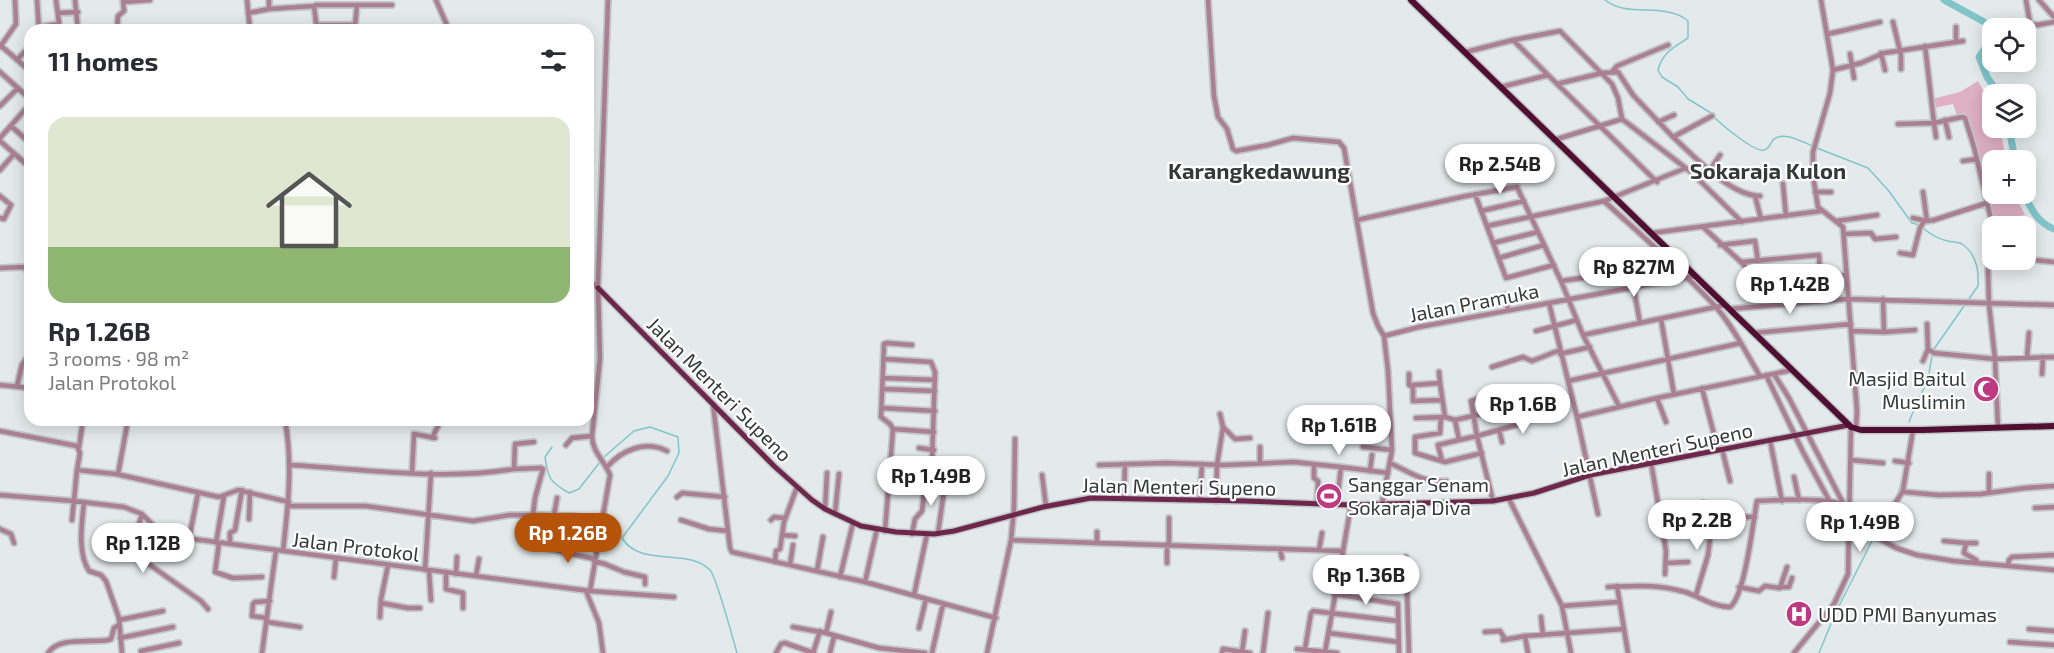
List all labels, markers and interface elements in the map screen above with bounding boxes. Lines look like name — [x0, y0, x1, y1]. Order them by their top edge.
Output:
map controls — [1982, 18, 2036, 270]
button: locate — [1982, 18, 2036, 72]
icon: filters — [537, 44, 570, 77]
text: 11 homes — [48, 45, 158, 76]
button: layers — [1982, 84, 2036, 138]
pin: Rp 2.54B — [1438, 144, 1562, 195]
button: + — [1982, 150, 2036, 204]
text: Rp 2.54B — [1459, 151, 1541, 175]
icon: home — [255, 156, 363, 264]
district label: Karangkedawung — [1168, 157, 1350, 183]
district label: Sokaraja Kulon — [1690, 157, 1846, 183]
button: − — [1982, 216, 2036, 270]
pin: Rp 827M — [1579, 247, 1689, 298]
text: Rp 827M — [1593, 254, 1675, 278]
pin: Rp 1.42B — [1728, 264, 1852, 315]
text: Rp 1.42B — [1750, 271, 1830, 295]
street label: Jalan Pramuka — [1407, 278, 1541, 326]
street label: Jalan Menteri Supeno — [643, 312, 797, 466]
text: Rp 1.26B — [48, 315, 151, 346]
text: 3 rooms · 98 m² — [48, 346, 189, 370]
place label: Masjid Baitul Muslimin — [1848, 366, 1966, 413]
text: Jalan Protokol — [48, 370, 176, 394]
mosque icon: Masjid Baitul Muslimin — [1971, 374, 2001, 404]
pin: Rp 1.6B — [1468, 384, 1578, 435]
text: Rp 1.6B — [1489, 391, 1557, 415]
pin: Rp 1.61B — [1277, 405, 1401, 456]
text: Rp 1.61B — [1301, 412, 1377, 436]
street label: Jalan Menteri Supeno — [1559, 417, 1755, 481]
pin: Rp 1.49B — [869, 456, 993, 507]
text: Rp 1.49B — [891, 463, 971, 487]
street label: Jalan Menteri Supeno — [1082, 472, 1276, 500]
place label: Sanggar Senam Sokaraja Diva — [1348, 472, 1489, 519]
sports icon: Sanggar Senam Sokaraja Diva — [1314, 481, 1344, 511]
pin: Rp 2.2B — [1642, 500, 1752, 551]
pin: Rp 1.49B — [1798, 502, 1922, 553]
text: Rp 2.2B — [1662, 507, 1732, 531]
text: Rp 1.49B — [1820, 509, 1900, 533]
pin: Rp 1.26B — [506, 513, 630, 564]
text: Rp 1.26B — [529, 520, 608, 544]
pin: Rp 1.12B — [81, 523, 205, 574]
street label: Jalan Protokol — [291, 526, 421, 566]
text: Rp 1.12B — [106, 530, 180, 554]
pin: Rp 1.36B — [1304, 555, 1428, 606]
text: Rp 1.36B — [1327, 562, 1405, 586]
hospital icon: UDD PMI Banyumas — [1784, 599, 1814, 629]
place label: UDD PMI Banyumas — [1818, 602, 1997, 626]

